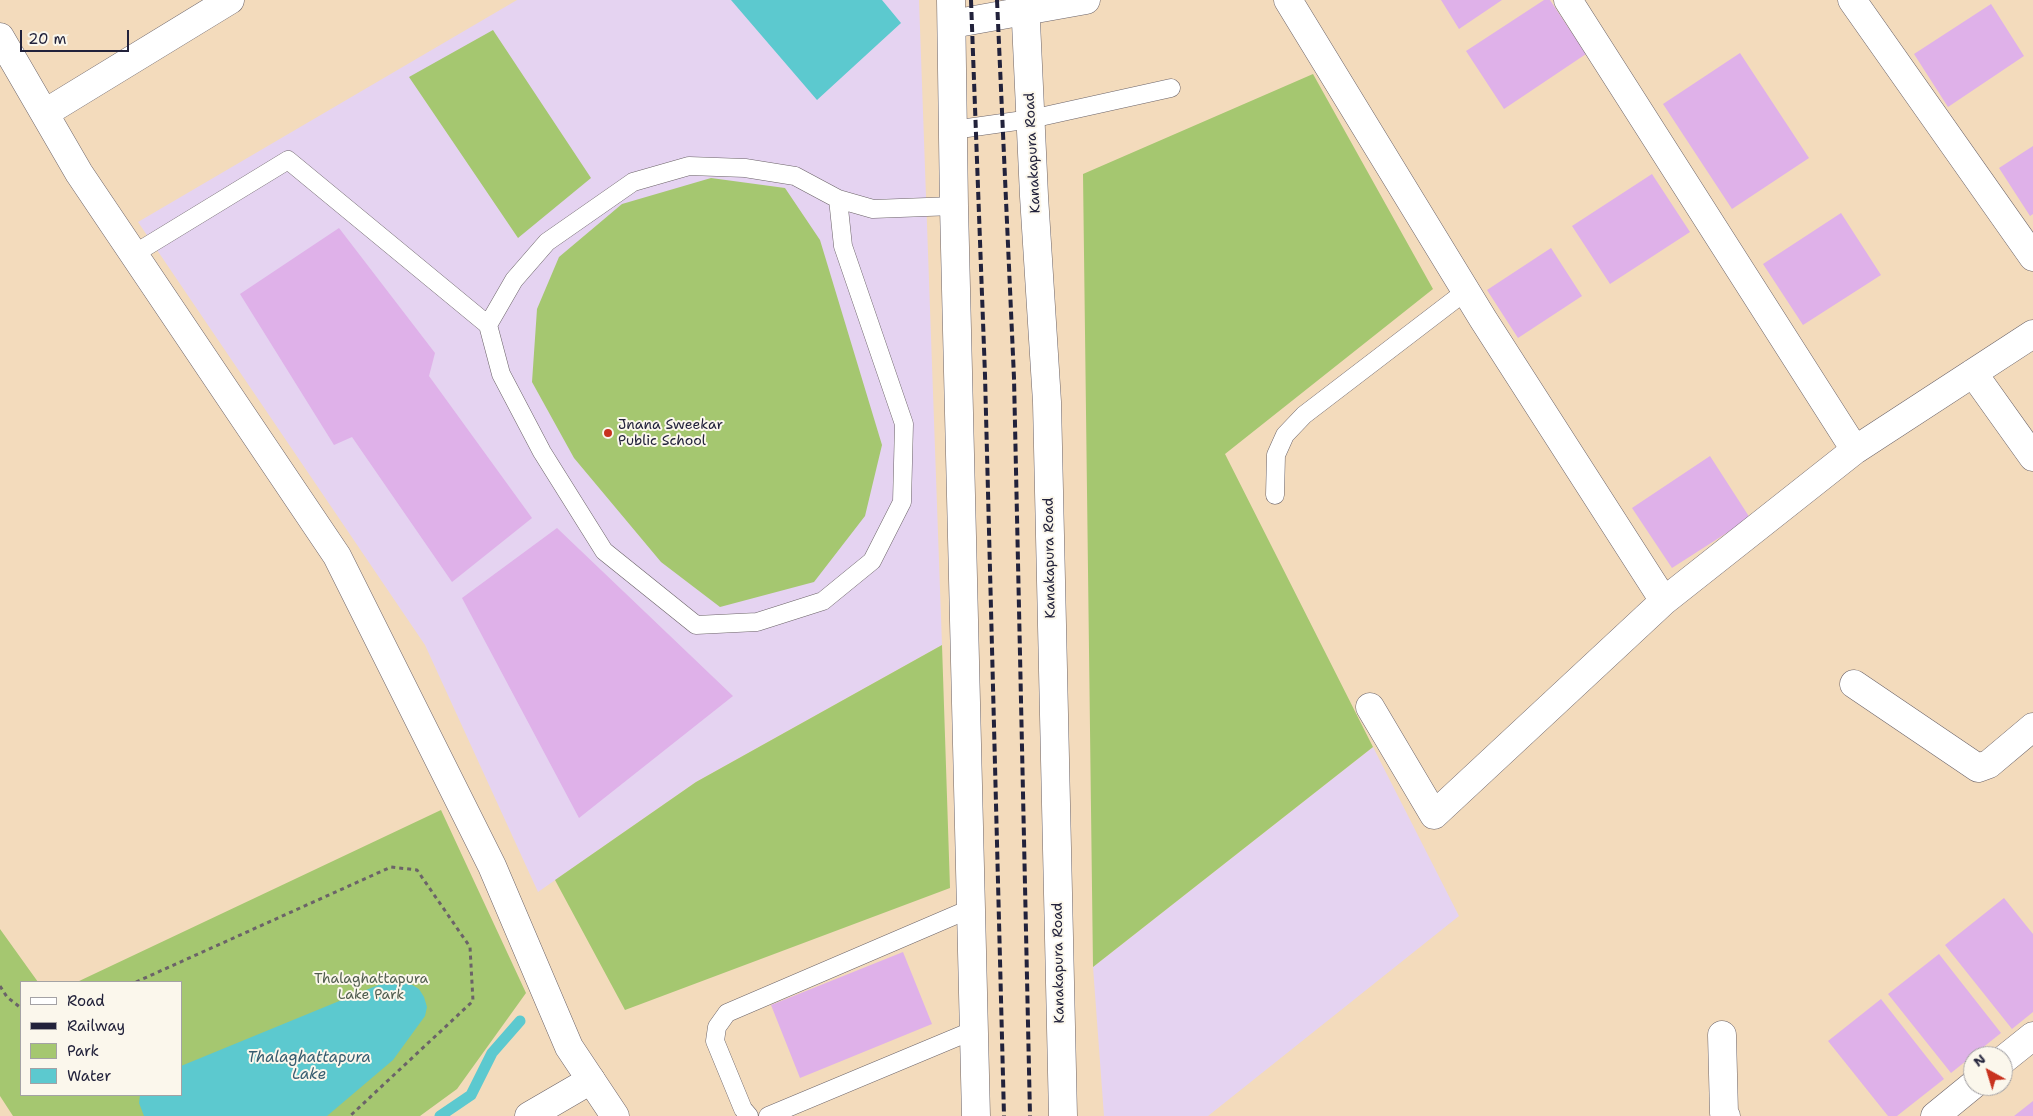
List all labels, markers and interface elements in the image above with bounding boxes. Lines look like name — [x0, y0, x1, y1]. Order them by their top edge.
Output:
scale bar — [22, 20, 131, 52]
text: 20 m — [28, 29, 67, 49]
street label: Kanakapura Road — [1021, 92, 1045, 214]
place label: Jnana Sweekar Public School — [618, 417, 723, 450]
marker: Jnana Sweekar Public School — [602, 427, 614, 439]
street label: Kanakapura Road — [1041, 497, 1059, 619]
street label: Kanakapura Road — [1050, 902, 1068, 1024]
park label: Thalaghattapura Lake Park — [314, 971, 428, 1004]
legend — [20, 981, 182, 1096]
text: Road — [67, 991, 105, 1011]
text: Railway — [67, 1016, 125, 1036]
text: Park — [67, 1041, 99, 1061]
north arrow — [1963, 1046, 2013, 1096]
water label: Thalaghattapura Lake — [247, 1049, 371, 1084]
text: N — [1969, 1050, 1989, 1071]
text: Water — [67, 1066, 111, 1086]

